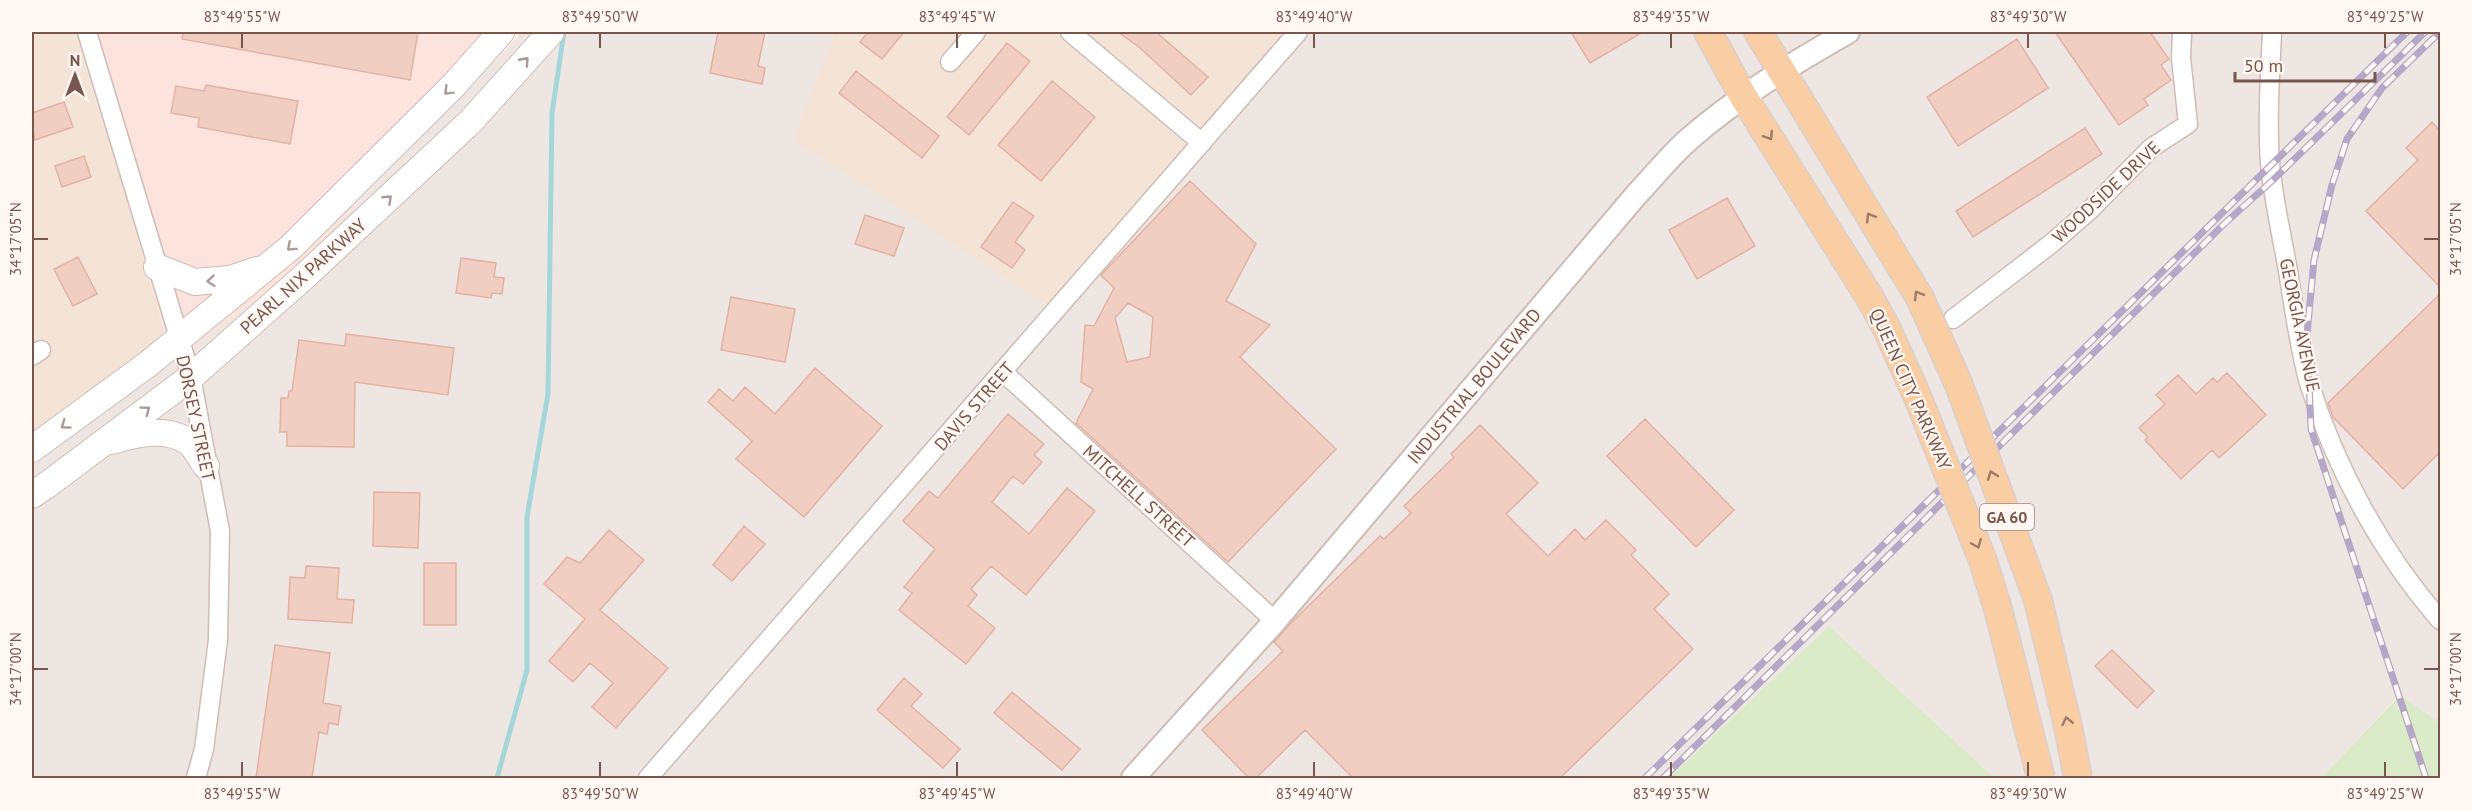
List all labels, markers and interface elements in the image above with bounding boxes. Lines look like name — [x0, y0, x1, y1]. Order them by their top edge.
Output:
text: 83°49'55"W — [204, 7, 281, 26]
text: 83°49'50"W — [562, 7, 639, 26]
text: 83°49'45"W — [919, 7, 996, 26]
text: 83°49'40"W — [1276, 7, 1353, 26]
text: 83°49'35"W — [1633, 7, 1710, 26]
text: 83°49'30"W — [1990, 7, 2067, 26]
text: 83°49'25"W — [2347, 7, 2424, 26]
north arrow — [45, 45, 105, 105]
scale bar — [2235, 45, 2374, 83]
text: N — [70, 50, 80, 70]
text: 50 m — [2244, 54, 2283, 77]
one-way arrow — [518, 57, 529, 67]
one-way arrow — [444, 83, 455, 94]
one-way arrow — [1761, 130, 1773, 140]
street label: WOODSIDE DRIVE — [2047, 136, 2165, 248]
one-way arrow — [381, 195, 391, 206]
text: 34°17'05"N — [6, 202, 25, 276]
text: 34°17'05"N — [2446, 202, 2465, 276]
street label: PEARL NIX PARKWAY — [235, 213, 371, 339]
one-way arrow — [1866, 213, 1878, 223]
one-way arrow — [287, 240, 298, 251]
street label: GEORGIA AVENUE — [2275, 256, 2325, 394]
one-way arrow — [207, 274, 216, 287]
one-way arrow — [1913, 290, 1925, 301]
street label: INDUSTRIAL BOULEVARD — [1402, 303, 1546, 469]
street label: QUEEN CITY PARKWAY — [1865, 304, 1957, 474]
street label: DORSEY STREET — [171, 353, 221, 483]
street label: DAVIS STREET — [929, 357, 1019, 455]
one-way arrow — [139, 406, 150, 417]
one-way arrow — [60, 418, 71, 429]
street label: MITCHELL STREET — [1078, 440, 1200, 552]
one-way arrow — [1986, 470, 1999, 481]
road number: GA 60 — [1980, 504, 2034, 530]
one-way arrow — [1969, 538, 1982, 549]
text: 34°17'00"N — [6, 632, 25, 706]
text: 34°17'00"N — [2446, 632, 2465, 706]
one-way arrow — [2061, 716, 2074, 726]
text: 83°49'55"W — [204, 784, 281, 803]
text: 83°49'50"W — [562, 784, 639, 803]
text: 83°49'45"W — [919, 784, 996, 803]
text: 83°49'40"W — [1276, 784, 1353, 803]
text: 83°49'35"W — [1633, 784, 1710, 803]
text: 83°49'30"W — [1990, 784, 2067, 803]
text: 83°49'25"W — [2347, 784, 2424, 803]

